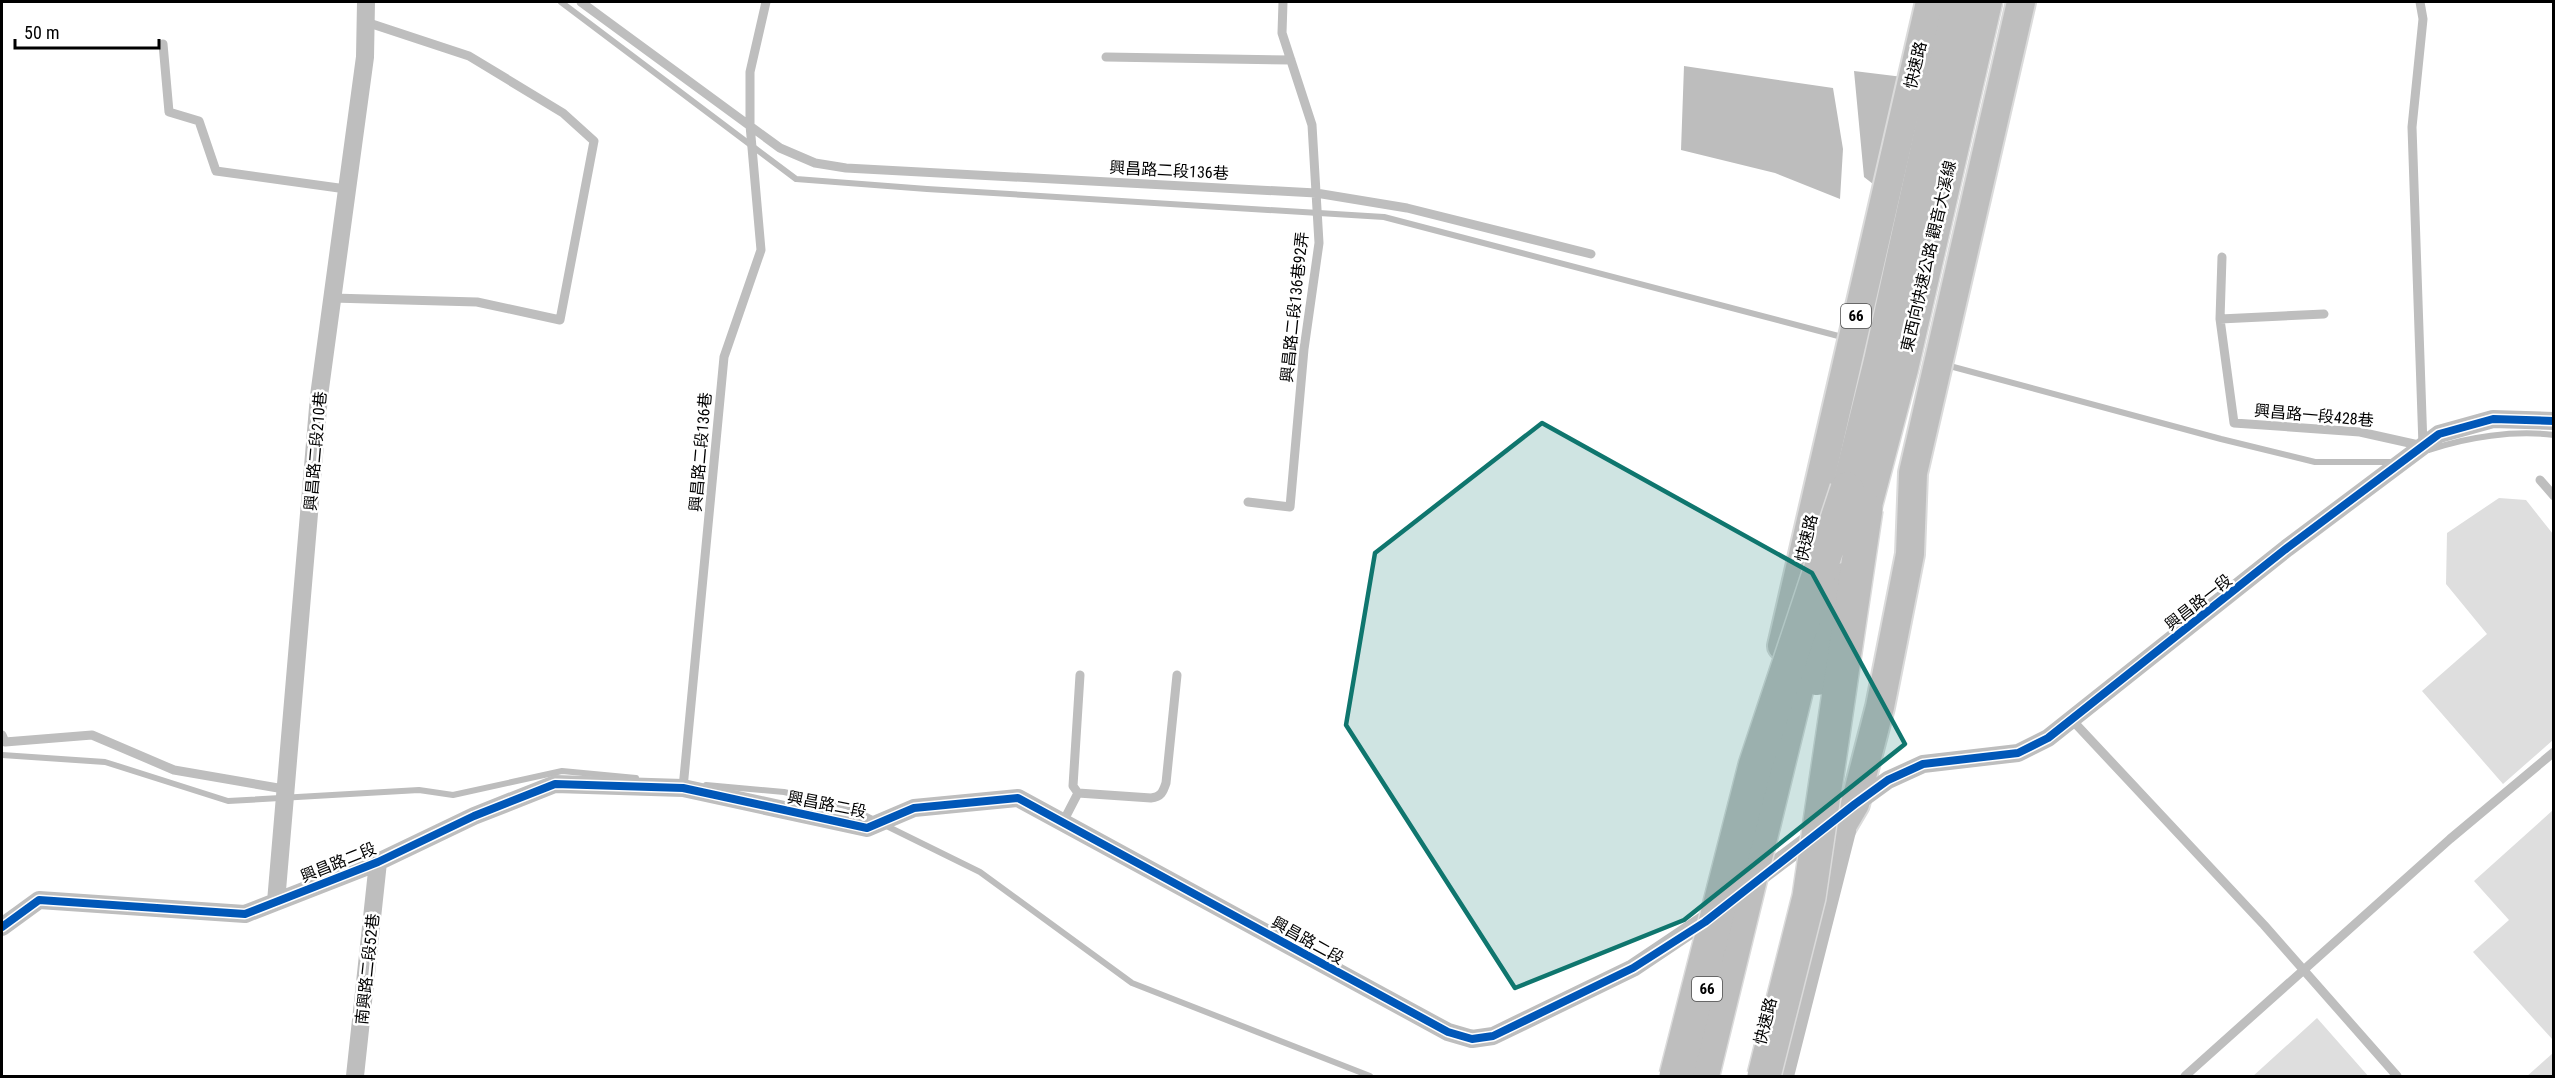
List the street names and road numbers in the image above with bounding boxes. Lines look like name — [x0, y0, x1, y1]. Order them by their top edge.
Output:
street label: 快速路 — [1901, 40, 1930, 91]
street label: 興昌路二段136巷 — [1109, 158, 1229, 183]
street label: 東西向快速公路 觀音大溪線 — [1897, 159, 1960, 354]
street label: 興昌路二段136巷92弄 — [1277, 231, 1312, 383]
road number: 66 — [1841, 304, 1871, 328]
street label: 興昌路二段210巷 — [301, 391, 330, 511]
street label: 興昌路二段136巷 — [686, 392, 715, 512]
street label: 興昌路一段428巷 — [2254, 401, 2374, 430]
street label: 快速路 — [1792, 513, 1821, 564]
street label: 興昌路一段 — [2161, 570, 2236, 635]
street label: 興昌路二段 — [786, 788, 868, 821]
street label: 興昌路二段 — [298, 839, 379, 886]
street label: 南興路二段52巷 — [352, 912, 383, 1026]
street label: 興昌路二段 — [1268, 913, 1347, 968]
road number: 66 — [1692, 977, 1722, 1001]
street label: 快速路 — [1750, 996, 1781, 1047]

